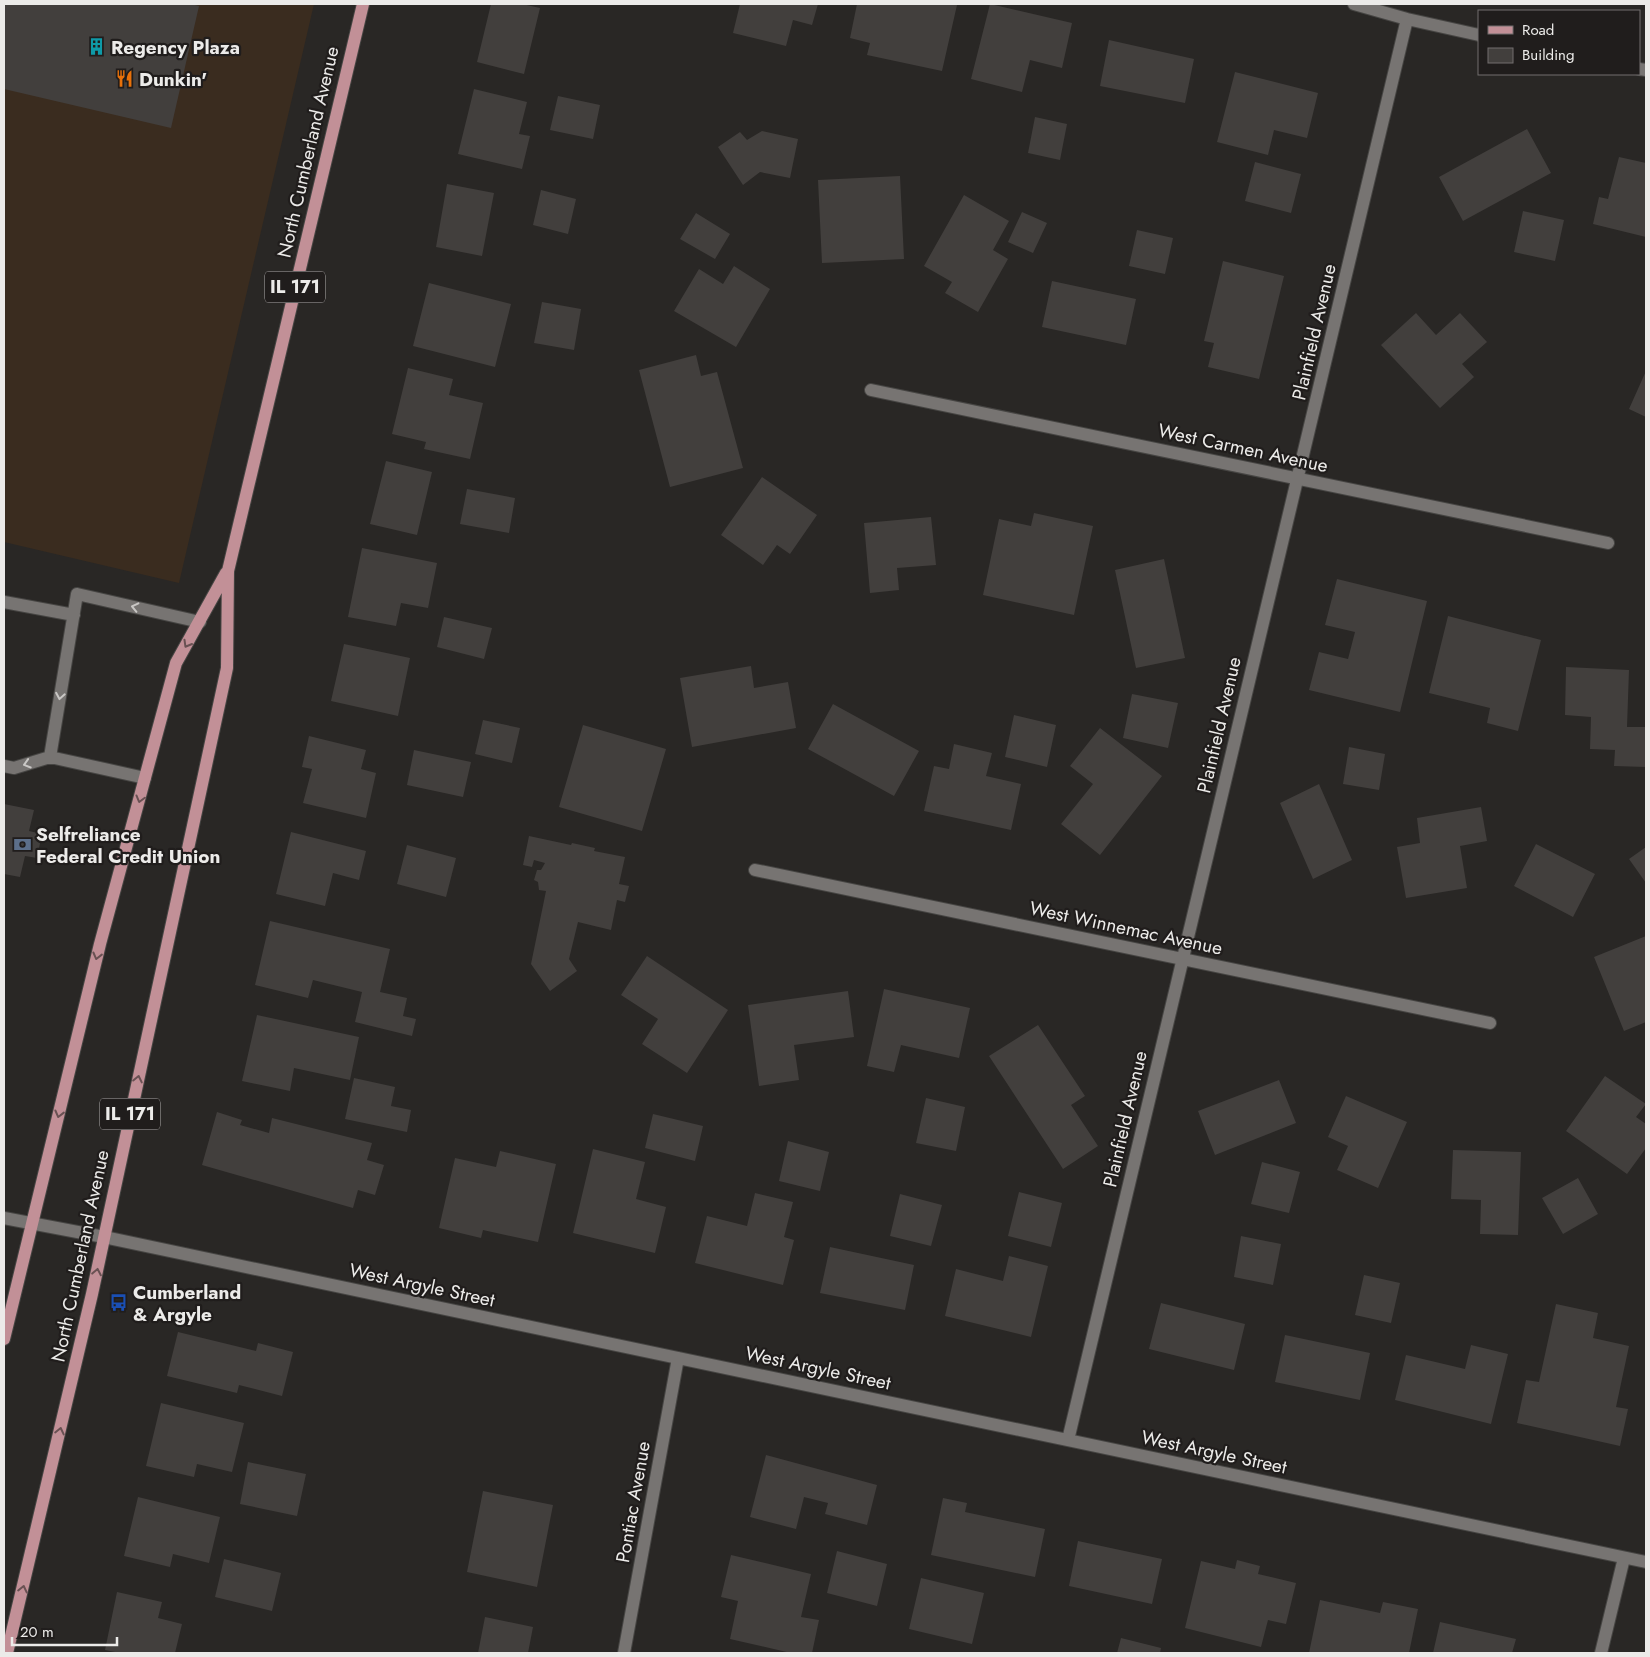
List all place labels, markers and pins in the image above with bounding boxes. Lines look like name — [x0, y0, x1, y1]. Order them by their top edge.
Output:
place label: Regency Plaza — [111, 34, 240, 61]
building icon: Regency Plaza — [87, 37, 107, 57]
place label: Dunkin' — [139, 66, 207, 93]
restaurant icon: Dunkin' — [115, 69, 135, 89]
place label: Selfreliance Federal Credit Union — [36, 821, 220, 870]
bank icon: Selfreliance Federal Credit Union — [12, 835, 32, 855]
place label: Cumberland & Argyle — [133, 1279, 241, 1328]
bus stop icon: Cumberland & Argyle — [109, 1293, 129, 1313]

